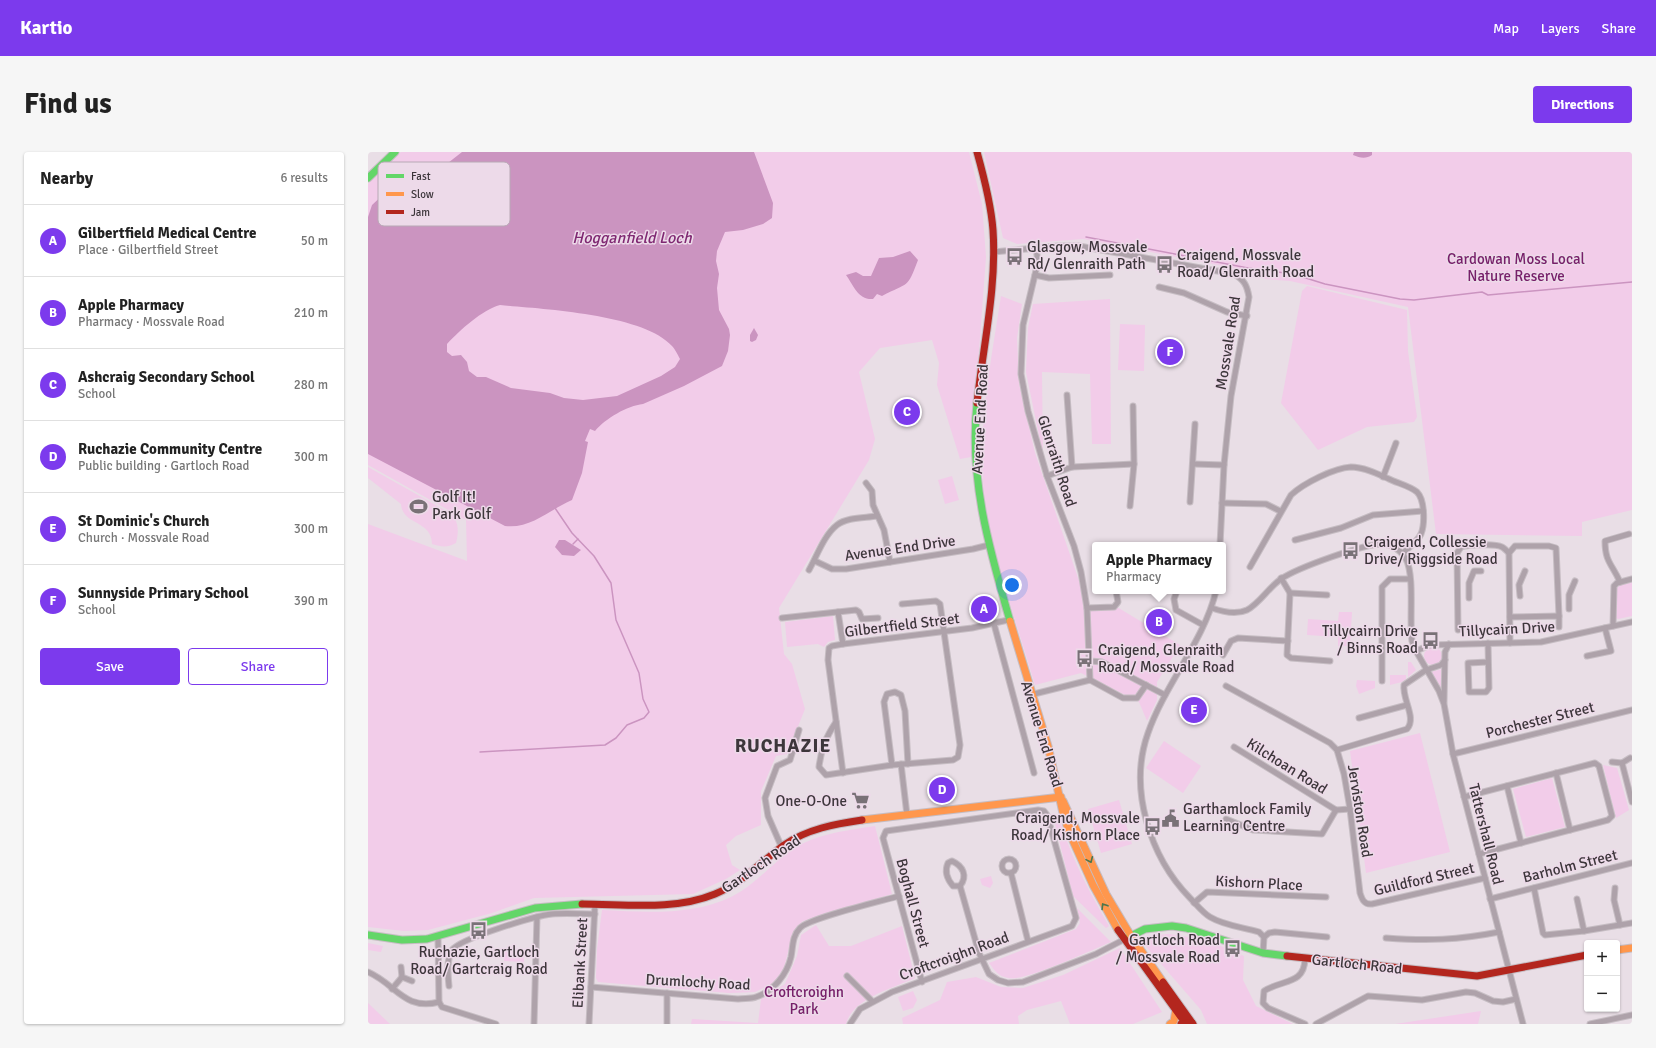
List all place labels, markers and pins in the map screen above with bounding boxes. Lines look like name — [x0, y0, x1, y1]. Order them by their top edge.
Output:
place label: Glasgow, Mossvale Rd/ Glenraith Path — [1027, 238, 1148, 273]
bus stop icon: Glasgow, Mossvale Rd/ Glenraith Path — [1004, 246, 1024, 266]
place label: Craigend, Mossvale Road/ Glenraith Road — [1177, 246, 1314, 281]
bus stop icon: Craigend, Mossvale Road/ Glenraith Road — [1154, 254, 1174, 274]
pin: F — [1157, 337, 1183, 367]
pin: C — [894, 397, 920, 427]
place label: Golf It! Park Golf — [432, 488, 492, 523]
sports icon: Golf It! Park Golf — [409, 496, 429, 516]
place label: Craigend, Collessie Drive/ Riggside Road — [1364, 533, 1498, 568]
bus stop icon: Craigend, Collessie Drive/ Riggside Road — [1341, 541, 1361, 561]
pin: A — [971, 594, 997, 624]
pin: B — [1146, 607, 1172, 637]
place label: Tillycairn Drive / Binns Road — [1322, 622, 1418, 657]
bus stop icon: Tillycairn Drive / Binns Road — [1421, 630, 1441, 650]
place label: Craigend, Glenraith Road/ Mossvale Road — [1098, 641, 1234, 676]
bus stop icon: Craigend, Glenraith Road/ Mossvale Road — [1075, 649, 1095, 669]
pin: E — [1181, 695, 1207, 725]
pin: D — [929, 775, 955, 805]
supermarket icon: One-O-One — [850, 791, 870, 811]
place label: One-O-One — [776, 792, 847, 810]
place label: Garthamlock Family Learning Centre — [1183, 800, 1311, 835]
public building icon: Garthamlock Family Learning Centre — [1160, 808, 1180, 828]
place label: Craigend, Mossvale Road/ Kishorn Place — [1011, 809, 1140, 844]
bus stop icon: Craigend, Mossvale Road/ Kishorn Place — [1143, 817, 1163, 837]
bus stop icon: Ruchazie, Gartloch Road/ Gartcraig Road — [469, 921, 489, 941]
place label: Gartloch Road / Mossvale Road — [1116, 931, 1220, 966]
bus stop icon: Gartloch Road / Mossvale Road — [1223, 939, 1243, 959]
place label: Ruchazie, Gartloch Road/ Gartcraig Road — [410, 943, 548, 978]

